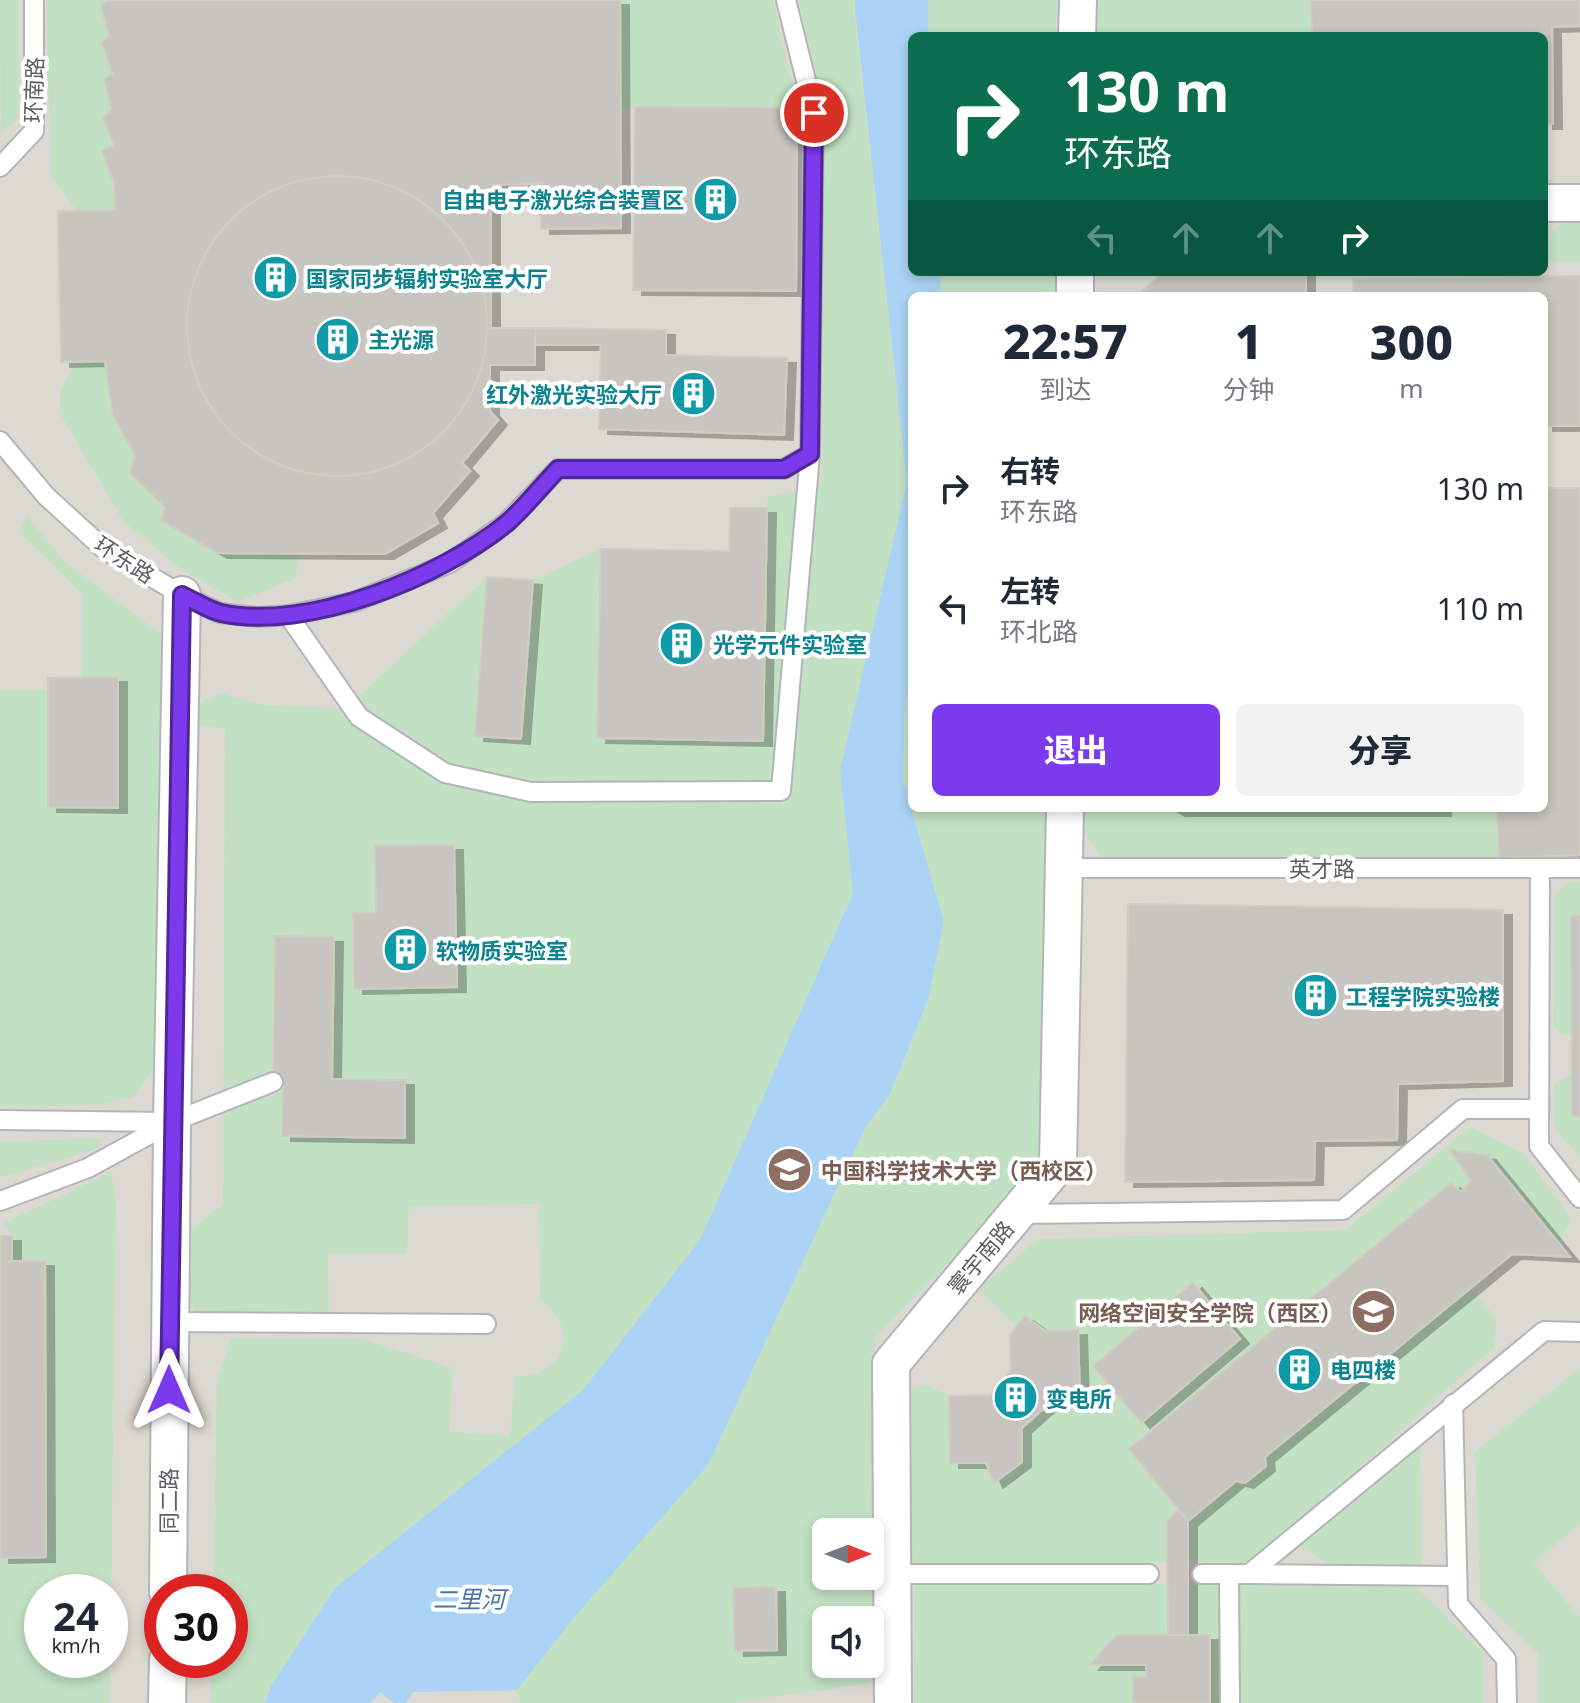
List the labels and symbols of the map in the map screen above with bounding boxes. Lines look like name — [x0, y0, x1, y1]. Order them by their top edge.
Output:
street label: 环南路 — [17, 56, 49, 124]
pin — [780, 79, 848, 147]
building icon: 自由电子激光综合装置区 — [691, 175, 739, 223]
place label: 自由电子激光综合装置区 — [442, 184, 684, 214]
building icon: 国家同步辐射实验室大厅 — [251, 254, 299, 302]
place label: 国家同步辐射实验室大厅 — [306, 263, 548, 293]
building icon: 主光源 — [313, 315, 361, 363]
place label: 主光源 — [368, 324, 434, 354]
building icon: 红外激光实验大厅 — [669, 370, 717, 418]
place label: 红外激光实验大厅 — [486, 379, 662, 409]
street label: 环东路 — [89, 528, 161, 590]
building icon: 光学元件实验室 — [658, 620, 706, 668]
place label: 光学元件实验室 — [713, 629, 867, 659]
street label: 英才路 — [1289, 853, 1355, 883]
building icon: 软物质实验室 — [381, 926, 429, 974]
place label: 软物质实验室 — [436, 935, 568, 965]
building icon: 工程学院实验楼 — [1291, 972, 1339, 1020]
place label: 工程学院实验楼 — [1346, 981, 1500, 1011]
school or university icon: 中国科学技术大学（西校区） — [766, 1146, 814, 1194]
place label: 中国科学技术大学（西校区） — [821, 1155, 1107, 1185]
street label: 寰宇南路 — [940, 1214, 1020, 1300]
school or university icon: 网络空间安全学院（西区） — [1349, 1288, 1397, 1336]
place label: 网络空间安全学院（西区） — [1078, 1297, 1342, 1327]
building icon: 电四楼 — [1275, 1345, 1323, 1393]
position arrow — [127, 1348, 211, 1432]
place label: 电四楼 — [1330, 1354, 1396, 1384]
building icon: 变电所 — [991, 1374, 1039, 1422]
place label: 变电所 — [1046, 1383, 1112, 1413]
street label: 同二路 — [153, 1468, 183, 1534]
north arrow — [812, 1518, 884, 1590]
speed limit sign: 30 — [144, 1574, 248, 1678]
water label: 二里河 — [433, 1582, 509, 1615]

